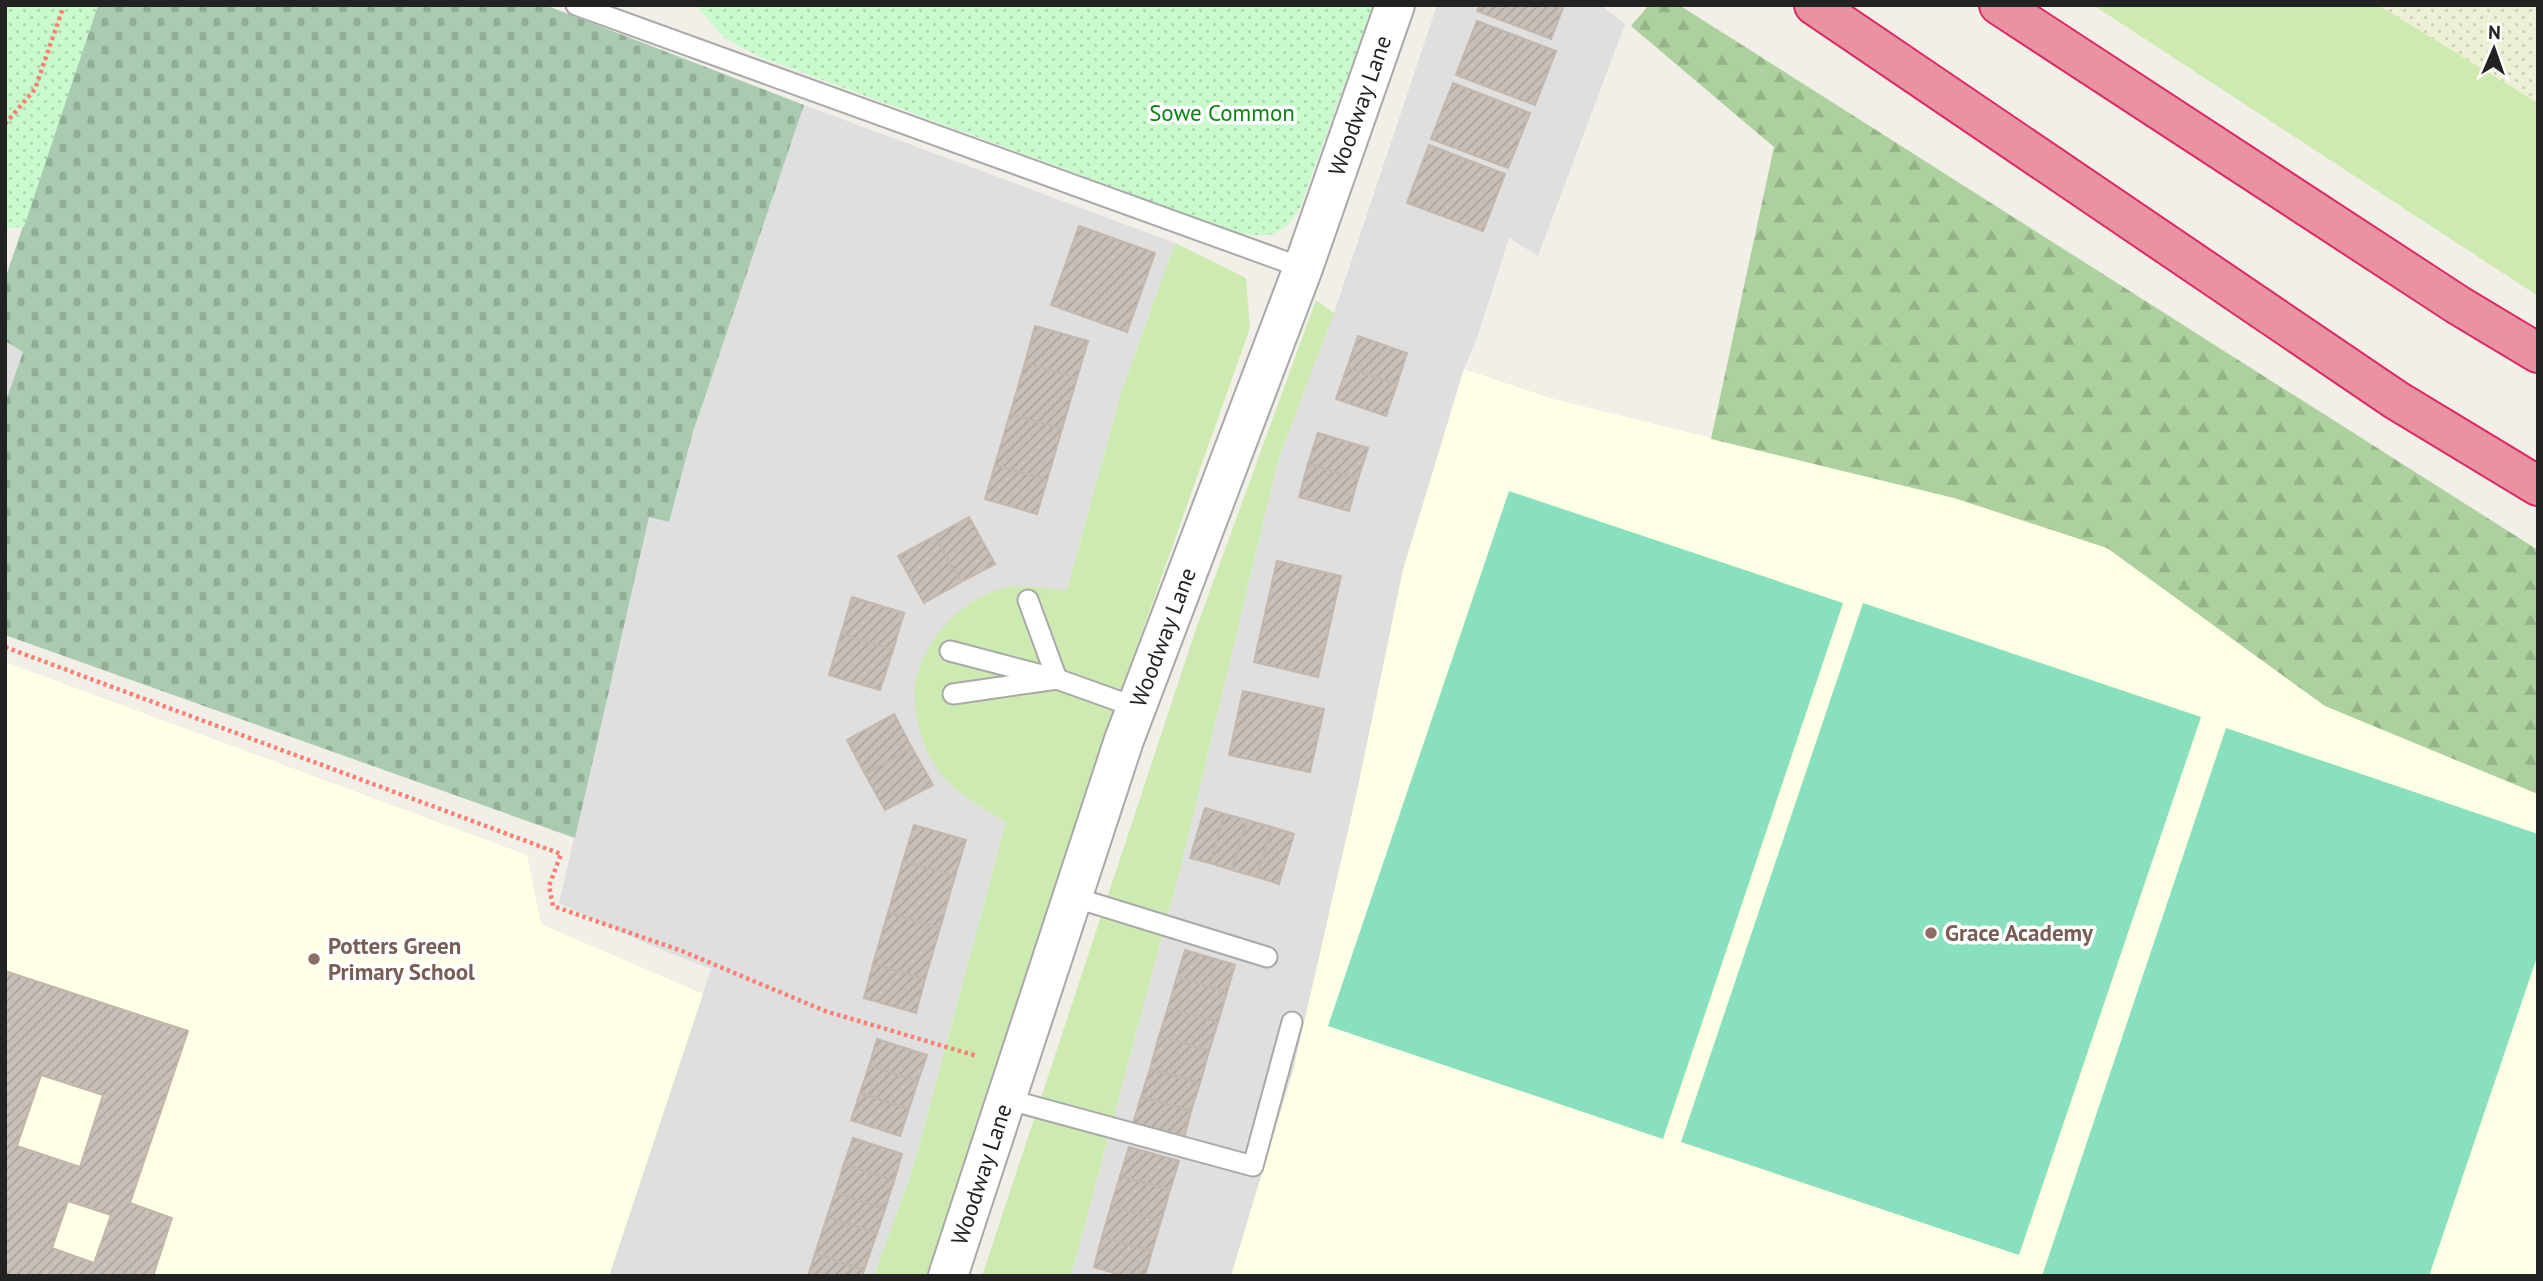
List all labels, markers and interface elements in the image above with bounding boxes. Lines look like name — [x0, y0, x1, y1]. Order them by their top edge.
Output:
north arrow — [2459, 14, 2529, 84]
text: N — [2488, 20, 2501, 44]
street label: Woodway Lane — [1321, 31, 1397, 179]
park label: Sowe Common — [1149, 98, 1295, 127]
street label: Woodway Lane — [1123, 563, 1202, 711]
place label: Grace Academy — [1945, 918, 2094, 947]
marker: Grace Academy — [1923, 925, 1939, 941]
place label: Potters Green Primary School — [328, 931, 475, 986]
marker: Potters Green Primary School — [306, 951, 322, 967]
street label: Woodway Lane — [944, 1100, 1018, 1248]

